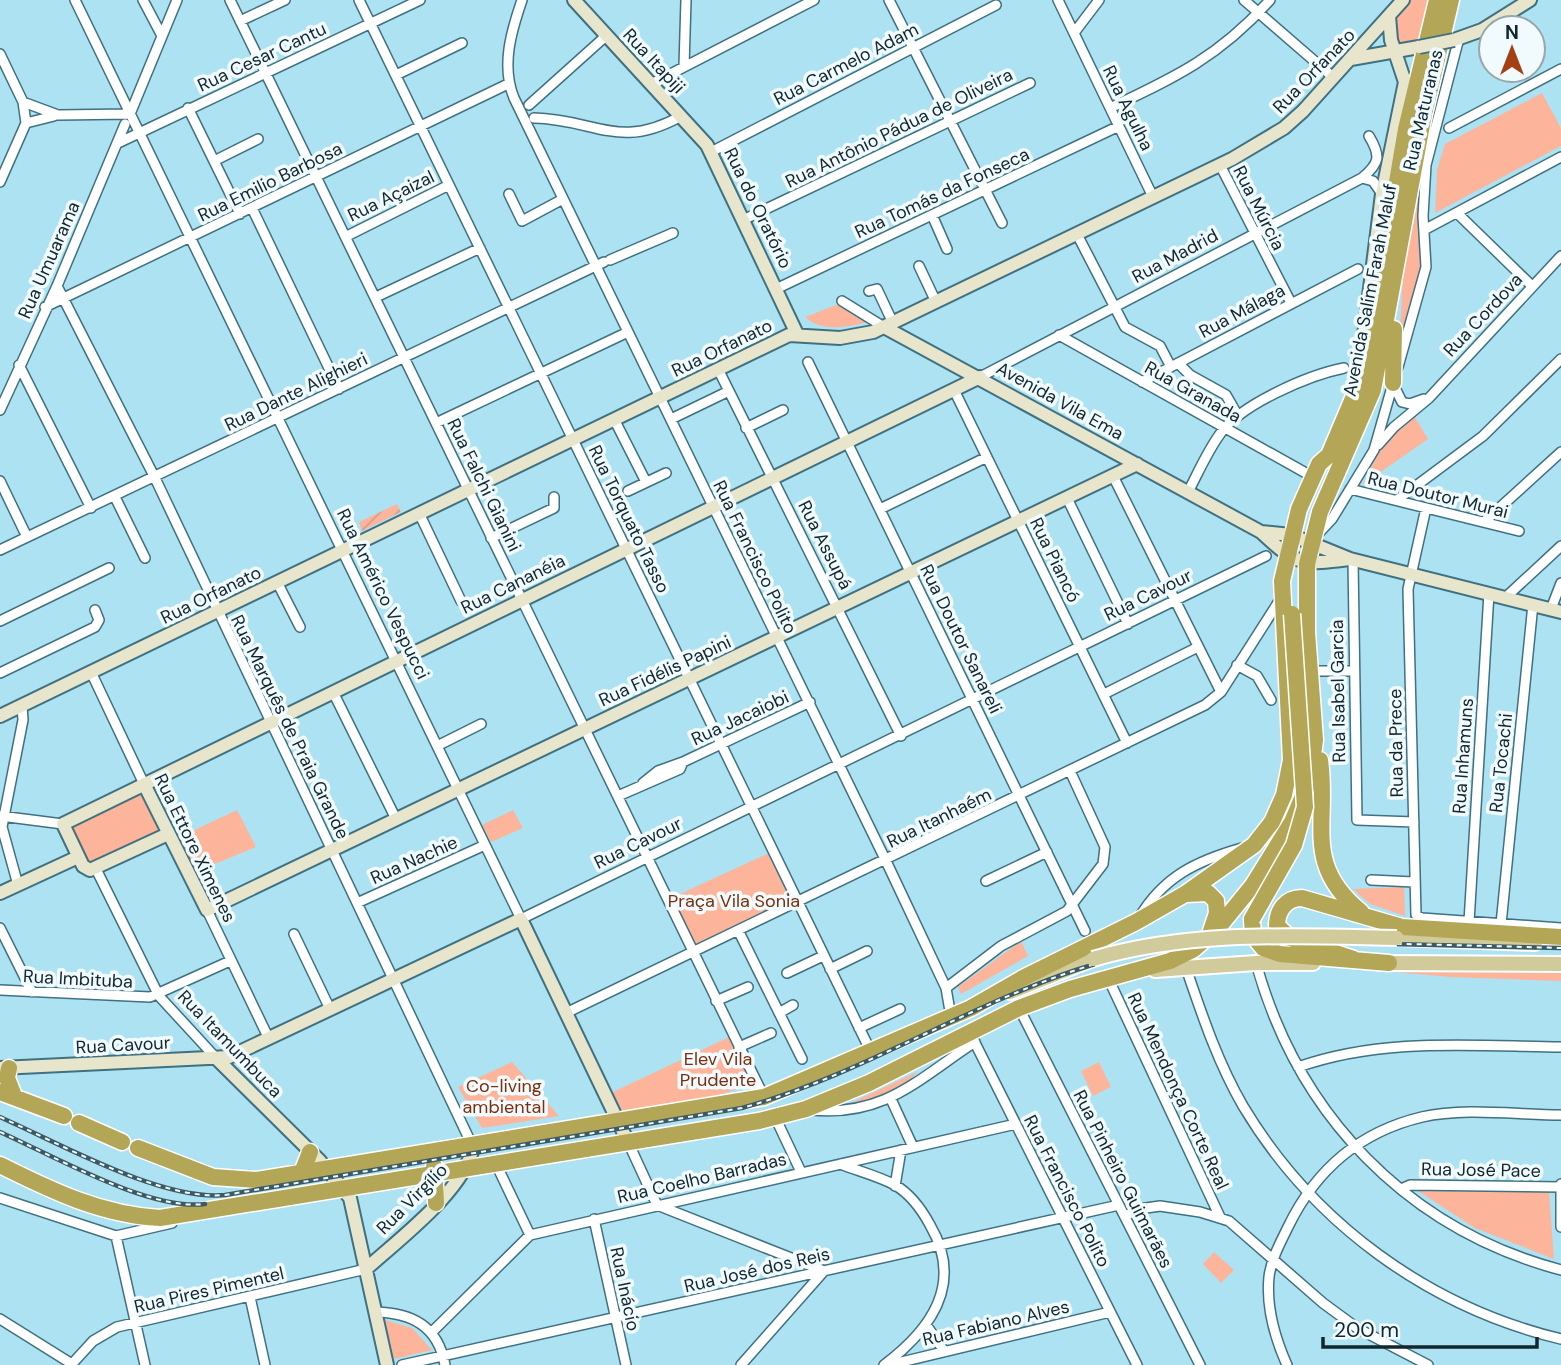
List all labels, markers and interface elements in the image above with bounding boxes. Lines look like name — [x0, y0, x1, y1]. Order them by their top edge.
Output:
north arrow — [1477, 14, 1547, 84]
street label: Rua Cesar Cantu — [194, 17, 330, 97]
street label: Rua Carmelo Adam — [770, 17, 922, 111]
text: N — [1505, 20, 1519, 45]
street label: Rua Itapiji — [618, 23, 690, 99]
street label: Rua Orfanato — [1267, 23, 1361, 119]
street label: Rua Maturanas — [1397, 47, 1449, 173]
street label: Rua Agulha — [1097, 61, 1159, 155]
street label: Rua Antônio Pádua de Oliveira — [781, 62, 1017, 194]
street label: Rua Emilio Barbosa — [194, 137, 346, 227]
street label: Rua Tomás da Fonseca — [851, 142, 1033, 244]
street label: Rua do Oratório — [718, 144, 798, 272]
street label: Rua Múrcia — [1227, 162, 1291, 254]
street label: Rua Açaizal — [344, 165, 438, 227]
street label: Avenida Salim Farah Maluf — [1338, 182, 1402, 398]
street label: Rua Umuarama — [12, 198, 86, 322]
street label: Rua Madrid — [1128, 223, 1222, 289]
street label: Rua Cordova — [1438, 268, 1528, 362]
street label: Rua Málaga — [1195, 278, 1289, 344]
street label: Rua Orfanato — [668, 313, 776, 383]
street label: Rua Dante Alighieri — [221, 347, 371, 437]
street label: Avenida Vila Ema — [992, 356, 1128, 446]
street label: Rua Granada — [1140, 356, 1246, 428]
street label: Rua Falchi Gianini — [441, 414, 527, 556]
street label: Rua Torquato Tasso — [583, 441, 675, 597]
street label: Rua Doutor Murai — [1365, 466, 1511, 524]
street label: Rua Francisco Polito — [707, 476, 803, 638]
street label: Rua Assupá — [792, 496, 858, 594]
street label: Rua Américo Vespucci — [331, 505, 435, 683]
street label: Rua Piancó — [1024, 514, 1086, 606]
street label: Rua Cananéia — [457, 548, 569, 620]
street label: Rua Orfanato — [157, 560, 265, 630]
street label: Rua Doutor Sanareli — [914, 560, 1008, 718]
street label: Rua Cavour — [1100, 563, 1196, 627]
street label: Rua Marquês de Praia Grande — [225, 611, 355, 843]
street label: Rua Isabel Garcia — [1325, 619, 1351, 763]
street label: Rua Fidélis Papini — [595, 630, 735, 712]
street label: Rua Jacaiobi — [687, 685, 793, 751]
street label: Rua da Prece — [1383, 688, 1409, 798]
street label: Rua Inhamuns — [1447, 697, 1479, 815]
street label: Rua Tocachi — [1484, 712, 1518, 814]
street label: Rua Ettore Ximenes — [149, 770, 241, 926]
street label: Rua Itanhaém — [883, 782, 995, 854]
street label: Rua Cavour — [590, 811, 686, 875]
street label: Rua Nachie — [367, 830, 461, 890]
park label: Praça Vila Sonia — [668, 889, 800, 913]
street label: Rua Imbituba — [23, 964, 133, 994]
street label: Rua Itamumbuca — [172, 985, 288, 1103]
street label: Rua Mendonça Corte Real — [1122, 989, 1234, 1193]
street label: Rua Cavour — [75, 1031, 171, 1059]
park label: Elev Vila Prudente — [680, 1047, 756, 1092]
park label: Co-living ambiental — [463, 1074, 545, 1119]
street label: Rua Pinheiro Guimarães — [1068, 1086, 1178, 1272]
street label: Rua Francisco Polito — [1018, 1111, 1116, 1271]
street label: Rua Coelho Barradas — [615, 1147, 789, 1209]
street label: Rua José Pace — [1421, 1157, 1541, 1183]
street label: Rua Virgílio — [371, 1158, 453, 1240]
street label: Rua José dos Reis — [682, 1242, 832, 1298]
street label: Rua Inácio — [604, 1245, 646, 1333]
street label: Rua Pires Pimentel — [132, 1261, 286, 1319]
street label: Rua Fabiano Alves — [920, 1294, 1072, 1352]
scale bar — [1323, 1306, 1536, 1350]
text: 200 m — [1334, 1316, 1399, 1344]

